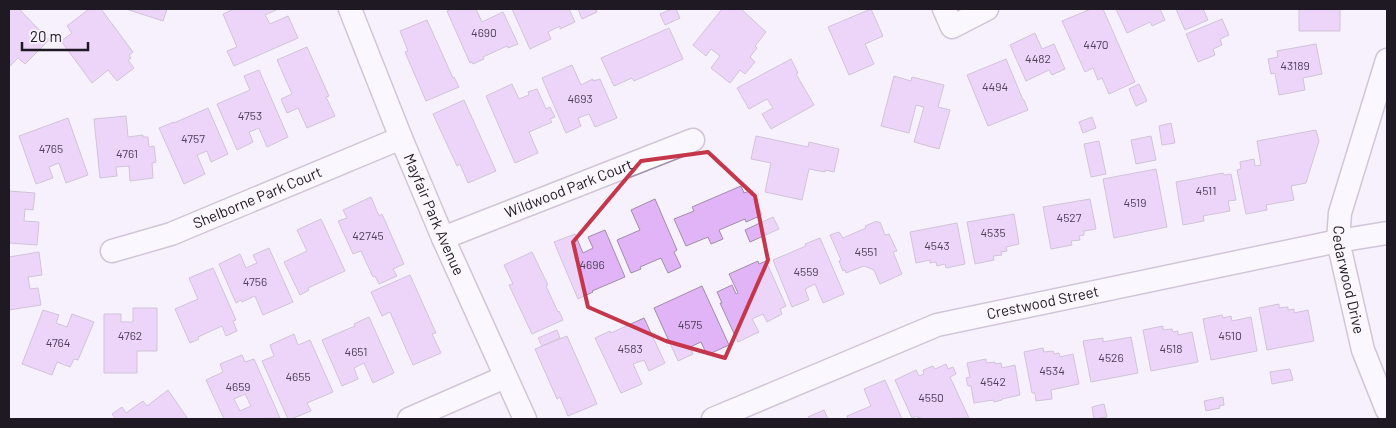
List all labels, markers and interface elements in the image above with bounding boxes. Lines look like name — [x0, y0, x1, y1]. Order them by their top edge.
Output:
scale bar — [22, 20, 89, 52]
house number: 4690 — [471, 25, 497, 39]
text: 20 m — [30, 27, 62, 45]
house number: 4470 — [1083, 37, 1109, 51]
house number: 4482 — [1025, 51, 1051, 65]
house number: 43189 — [1280, 58, 1310, 72]
house number: 4494 — [982, 79, 1008, 93]
house number: 4693 — [567, 91, 593, 105]
house number: 4753 — [238, 108, 262, 122]
house number: 4757 — [181, 131, 205, 145]
house number: 4765 — [39, 141, 63, 155]
house number: 4761 — [116, 146, 138, 160]
street label: Mayfair Park Avenue — [401, 151, 469, 278]
street label: Wildwood Park Court — [502, 155, 635, 221]
street label: Shelborne Park Court — [190, 162, 324, 232]
house number: 4511 — [1196, 183, 1216, 197]
house number: 4519 — [1124, 195, 1146, 209]
house number: 4527 — [1057, 210, 1082, 224]
house number: 4535 — [980, 225, 1006, 239]
street label: Cedarwood Drive — [1330, 225, 1369, 335]
house number: 42745 — [352, 228, 384, 242]
house number: 4543 — [924, 238, 950, 252]
house number: 4551 — [855, 244, 877, 258]
house number: 4696 — [579, 257, 605, 271]
house number: 4559 — [793, 264, 819, 278]
house number: 4756 — [243, 274, 267, 288]
street label: Crestwood Street — [985, 281, 1100, 322]
house number: 4575 — [678, 317, 702, 331]
house number: 4762 — [118, 328, 142, 342]
house number: 4510 — [1218, 328, 1242, 342]
house number: 4764 — [46, 335, 70, 349]
house number: 4583 — [617, 341, 643, 355]
house number: 4518 — [1160, 341, 1182, 355]
house number: 4651 — [345, 344, 367, 358]
house number: 4526 — [1098, 350, 1124, 364]
house number: 4534 — [1039, 363, 1065, 377]
house number: 4655 — [285, 369, 311, 383]
house number: 4542 — [980, 374, 1006, 388]
house number: 4659 — [225, 379, 251, 393]
house number: 4550 — [918, 390, 944, 404]

